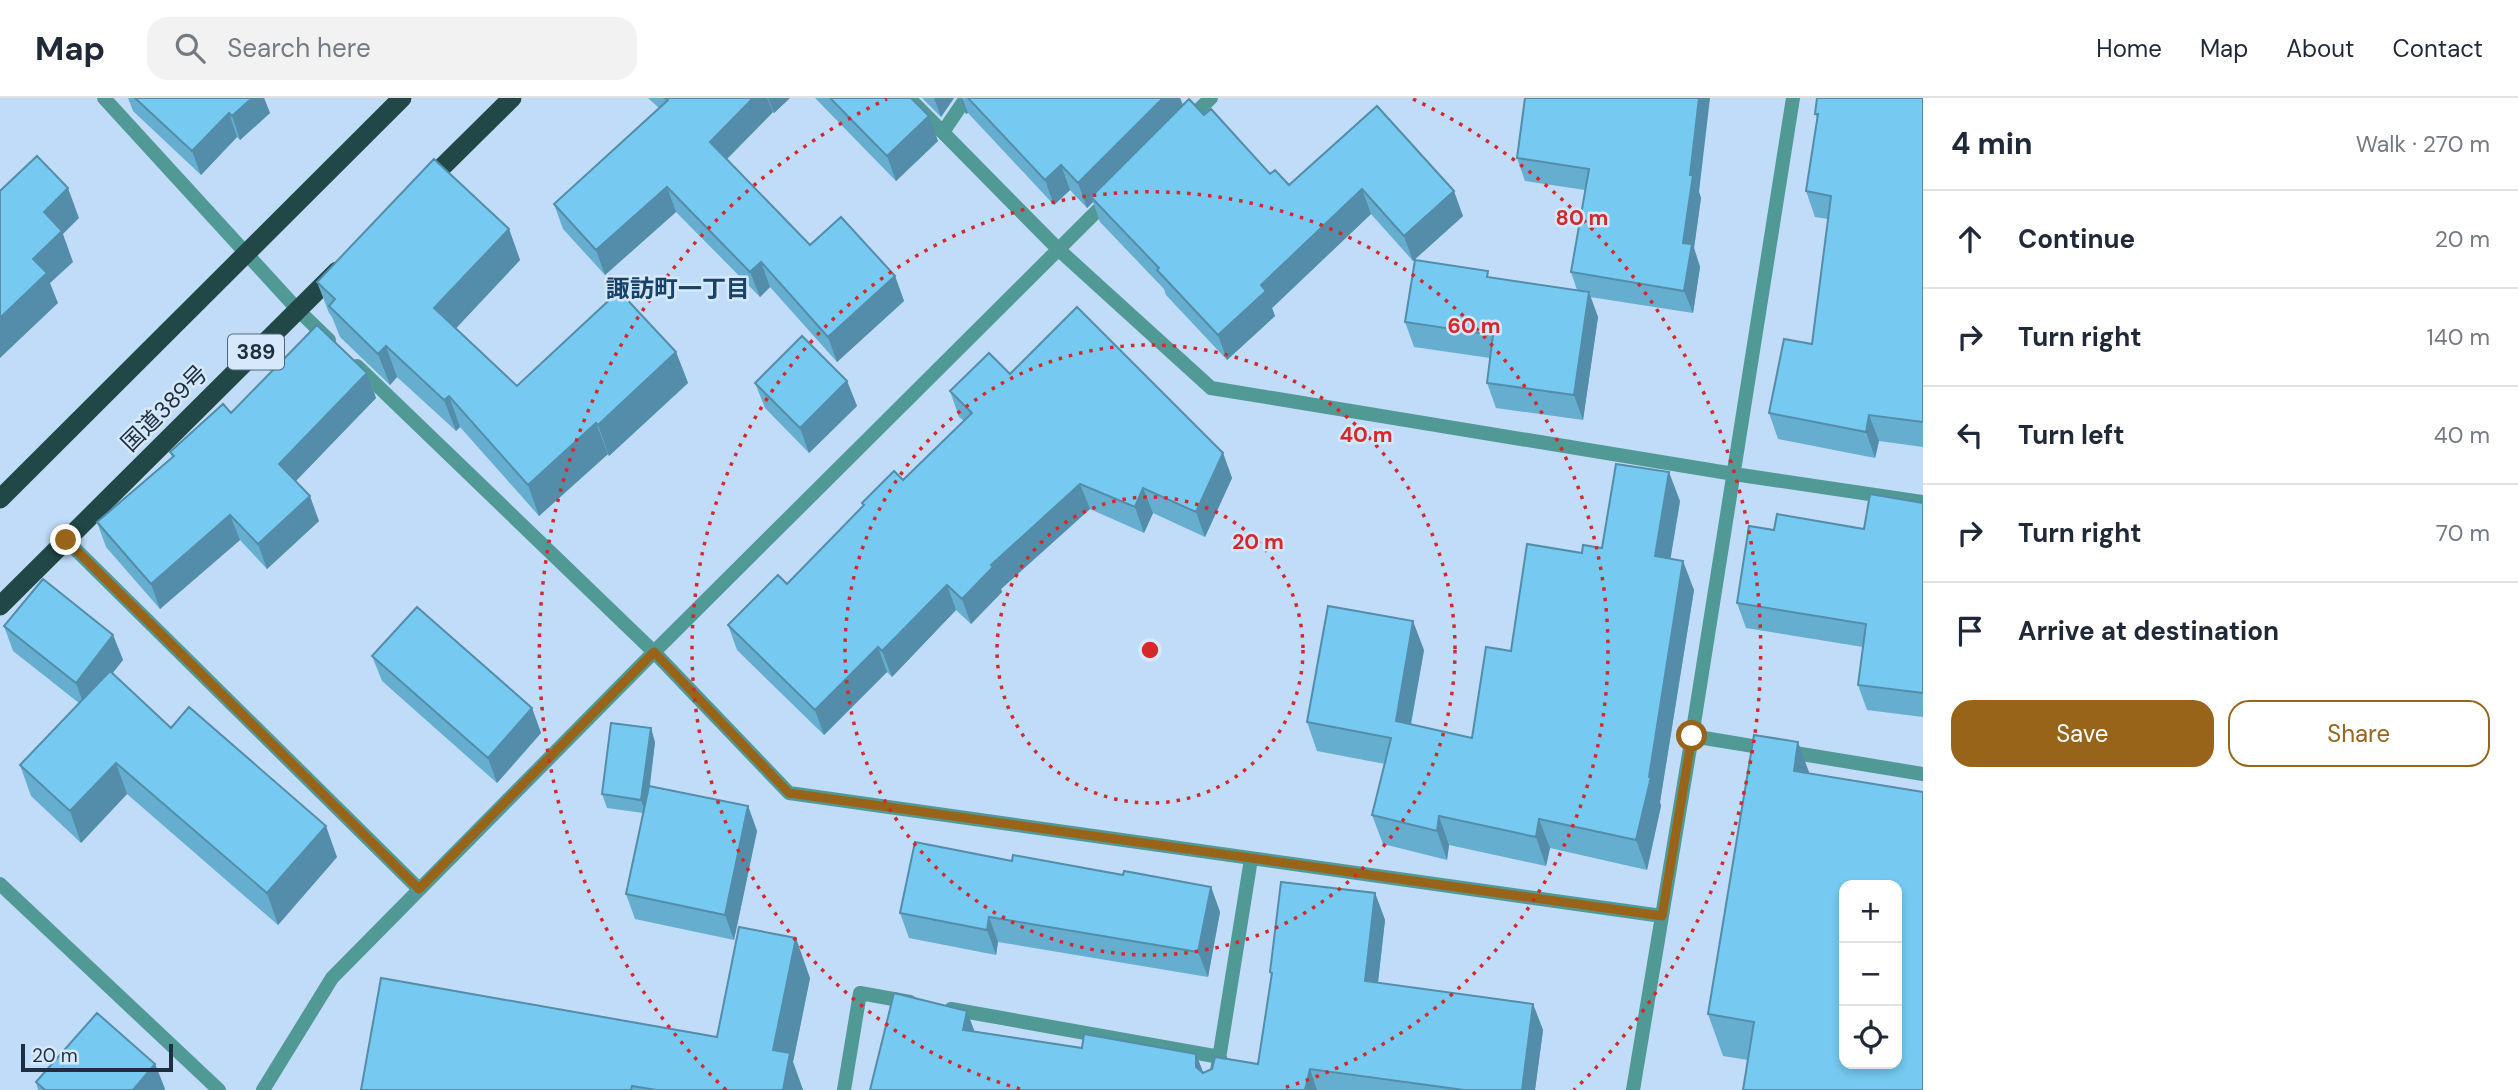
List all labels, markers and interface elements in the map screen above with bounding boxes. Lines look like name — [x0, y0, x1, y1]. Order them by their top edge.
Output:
search box — [147, 17, 637, 80]
text: Map — [35, 27, 105, 70]
icon: search — [171, 29, 209, 67]
text: Search here — [227, 31, 371, 65]
text: Home — [2096, 33, 2162, 64]
text: Map — [2200, 33, 2248, 64]
text: About — [2286, 33, 2355, 64]
text: Contact — [2393, 33, 2483, 64]
text: 4 min — [1951, 124, 2033, 163]
text: Walk · 270 m — [2356, 129, 2490, 159]
text: 80 m — [1556, 204, 1608, 232]
icon: ahead — [1951, 220, 1989, 258]
text: Continue — [2018, 222, 2135, 256]
text: 20 m — [2435, 224, 2490, 254]
district label: 諏訪町一丁目 — [606, 273, 750, 304]
text: 60 m — [1448, 312, 1500, 340]
icon: right — [1951, 318, 1989, 356]
text: Turn right — [2018, 320, 2142, 354]
text: 140 m — [2427, 322, 2490, 352]
road number: 389 — [228, 334, 284, 370]
street label: 国道389号 — [114, 358, 214, 458]
icon: left — [1951, 416, 1989, 454]
text: Turn left — [2018, 418, 2125, 452]
text: 40 m — [2434, 420, 2490, 450]
text: 40 m — [1339, 421, 1393, 449]
icon: right — [1951, 514, 1989, 552]
text: Turn right — [2018, 516, 2142, 550]
text: 70 m — [2436, 518, 2490, 548]
route end — [50, 524, 81, 555]
text: 20 m — [1232, 528, 1284, 556]
icon: arrive — [1951, 612, 1989, 650]
text: Arrive at destination — [2018, 614, 2279, 648]
centre of rings — [1138, 638, 1162, 662]
button: Save — [1951, 700, 2214, 767]
button: Share — [2228, 700, 2490, 767]
route start — [1676, 720, 1707, 751]
map controls — [1839, 880, 1902, 1069]
button: + — [1839, 880, 1902, 943]
button: − — [1839, 943, 1902, 1006]
button: locate — [1839, 1006, 1902, 1069]
scale bar — [21, 1041, 173, 1073]
text: 20 m — [32, 1043, 78, 1068]

